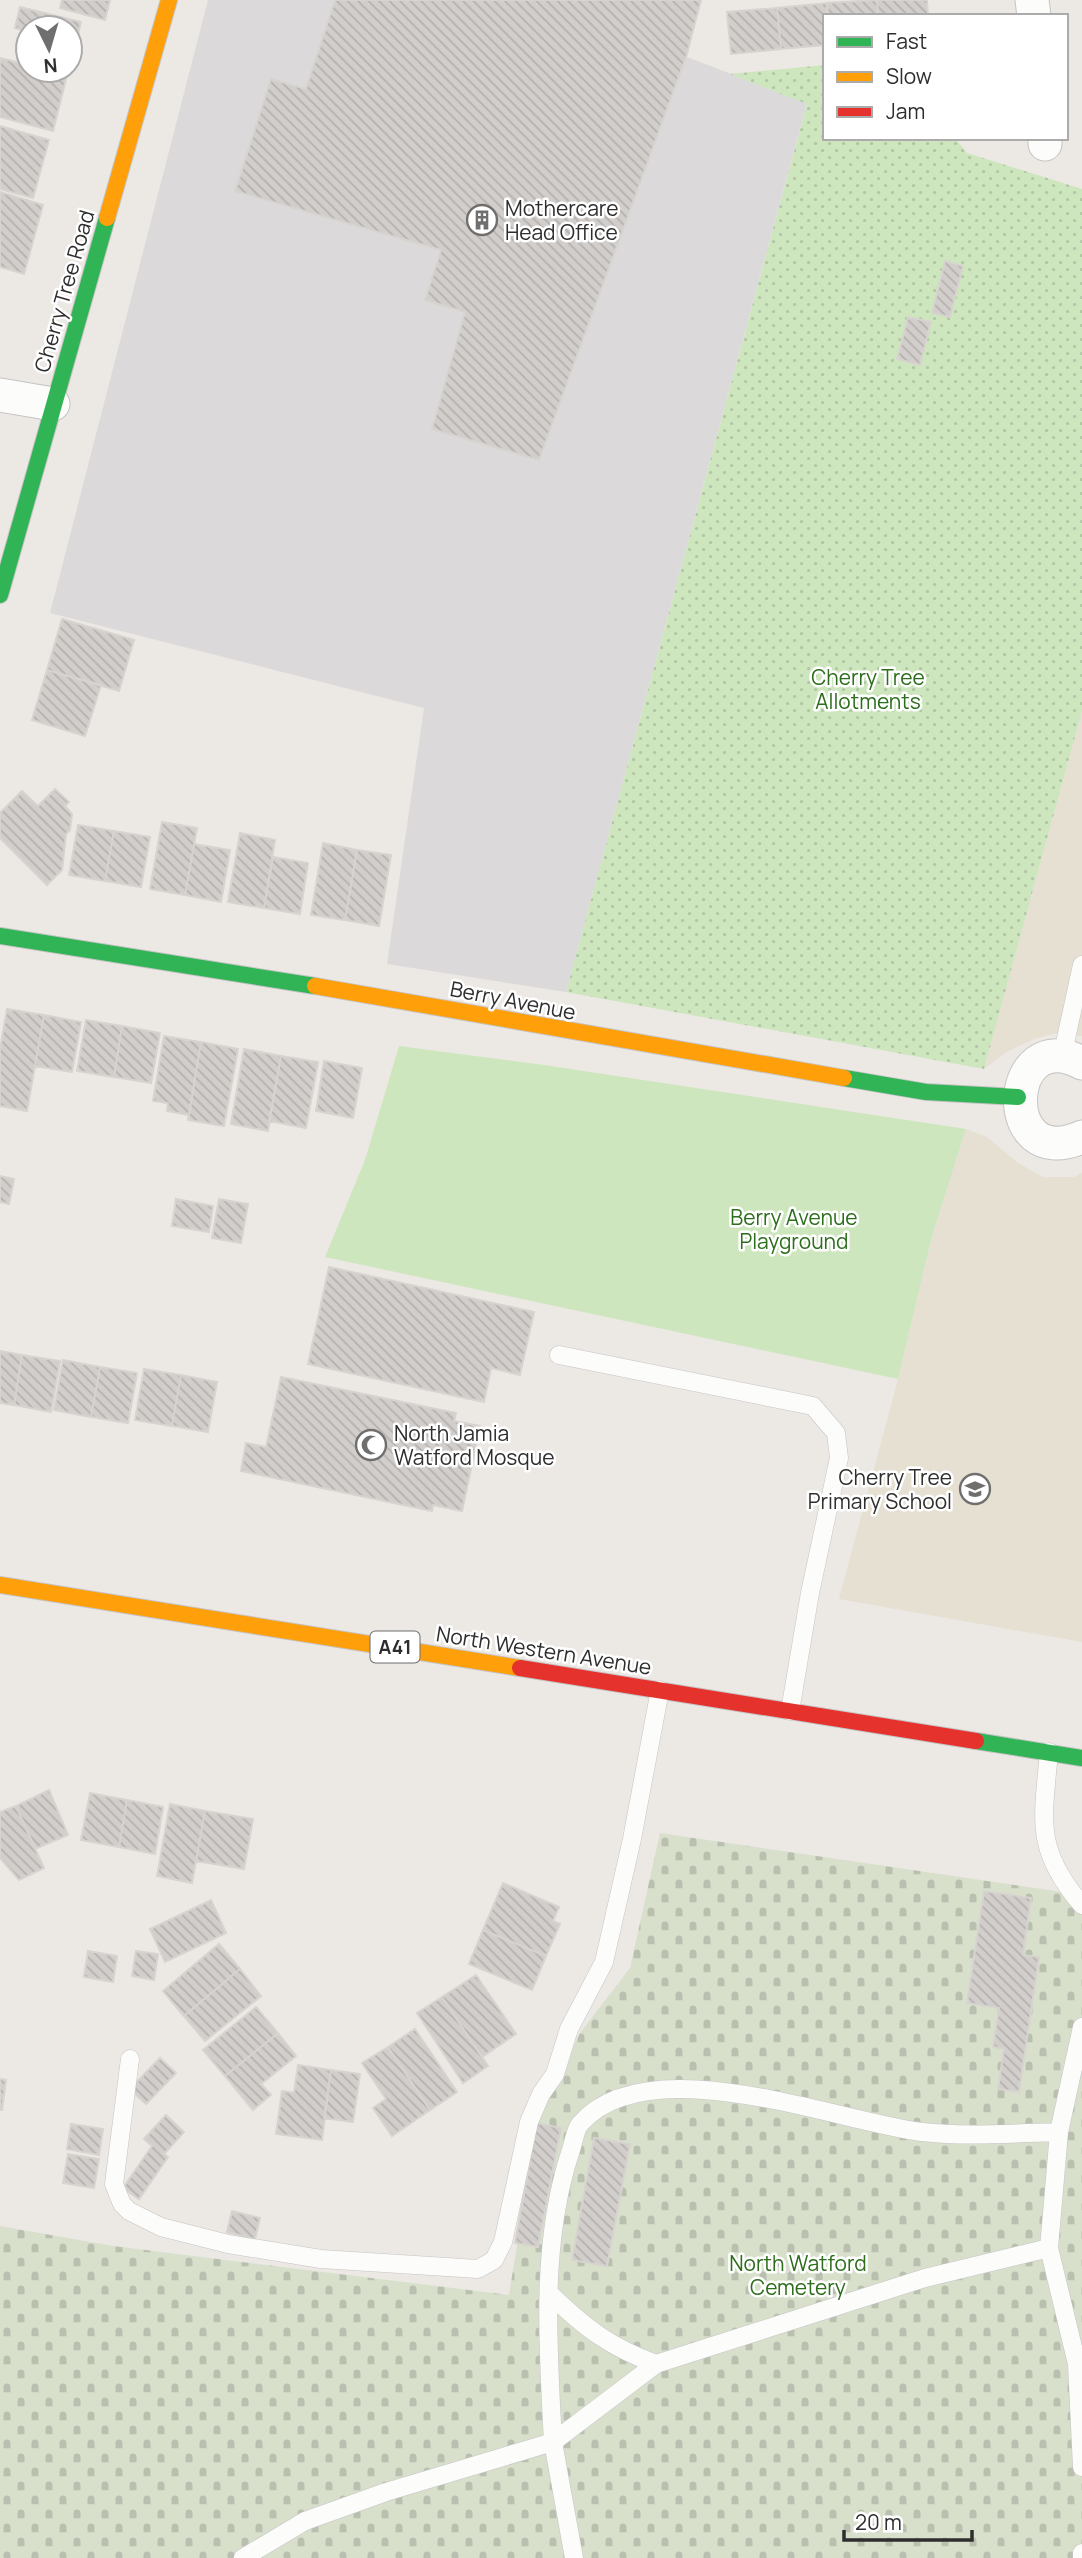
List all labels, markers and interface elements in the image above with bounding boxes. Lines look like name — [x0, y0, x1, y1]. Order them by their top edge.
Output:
north arrow — [14, 14, 84, 84]
legend — [823, 14, 1068, 140]
text: Fast — [886, 27, 927, 55]
text: N — [43, 52, 58, 79]
text: Slow — [886, 62, 932, 90]
text: Jam — [886, 97, 925, 125]
place label: Mothercare Head Office — [505, 194, 618, 246]
building icon: Mothercare Head Office — [465, 203, 499, 237]
street label: Cherry Tree Road — [27, 207, 101, 375]
park label: Cherry Tree Allotments — [811, 663, 925, 715]
street label: Berry Avenue — [448, 974, 578, 1026]
park label: Berry Avenue Playground — [730, 1203, 858, 1255]
place label: North Jamia Watford Mosque — [394, 1419, 554, 1471]
mosque icon: North Jamia Watford Mosque — [354, 1428, 388, 1462]
place label: Cherry Tree Primary School — [808, 1463, 952, 1515]
school or university icon: Cherry Tree Primary School — [958, 1472, 992, 1506]
street label: North Western Avenue — [434, 1619, 654, 1681]
road number: A41 — [370, 1632, 420, 1662]
park label: North Watford Cemetery — [729, 2249, 867, 2301]
scale bar — [844, 2498, 972, 2542]
text: 20 m — [855, 2508, 902, 2536]

